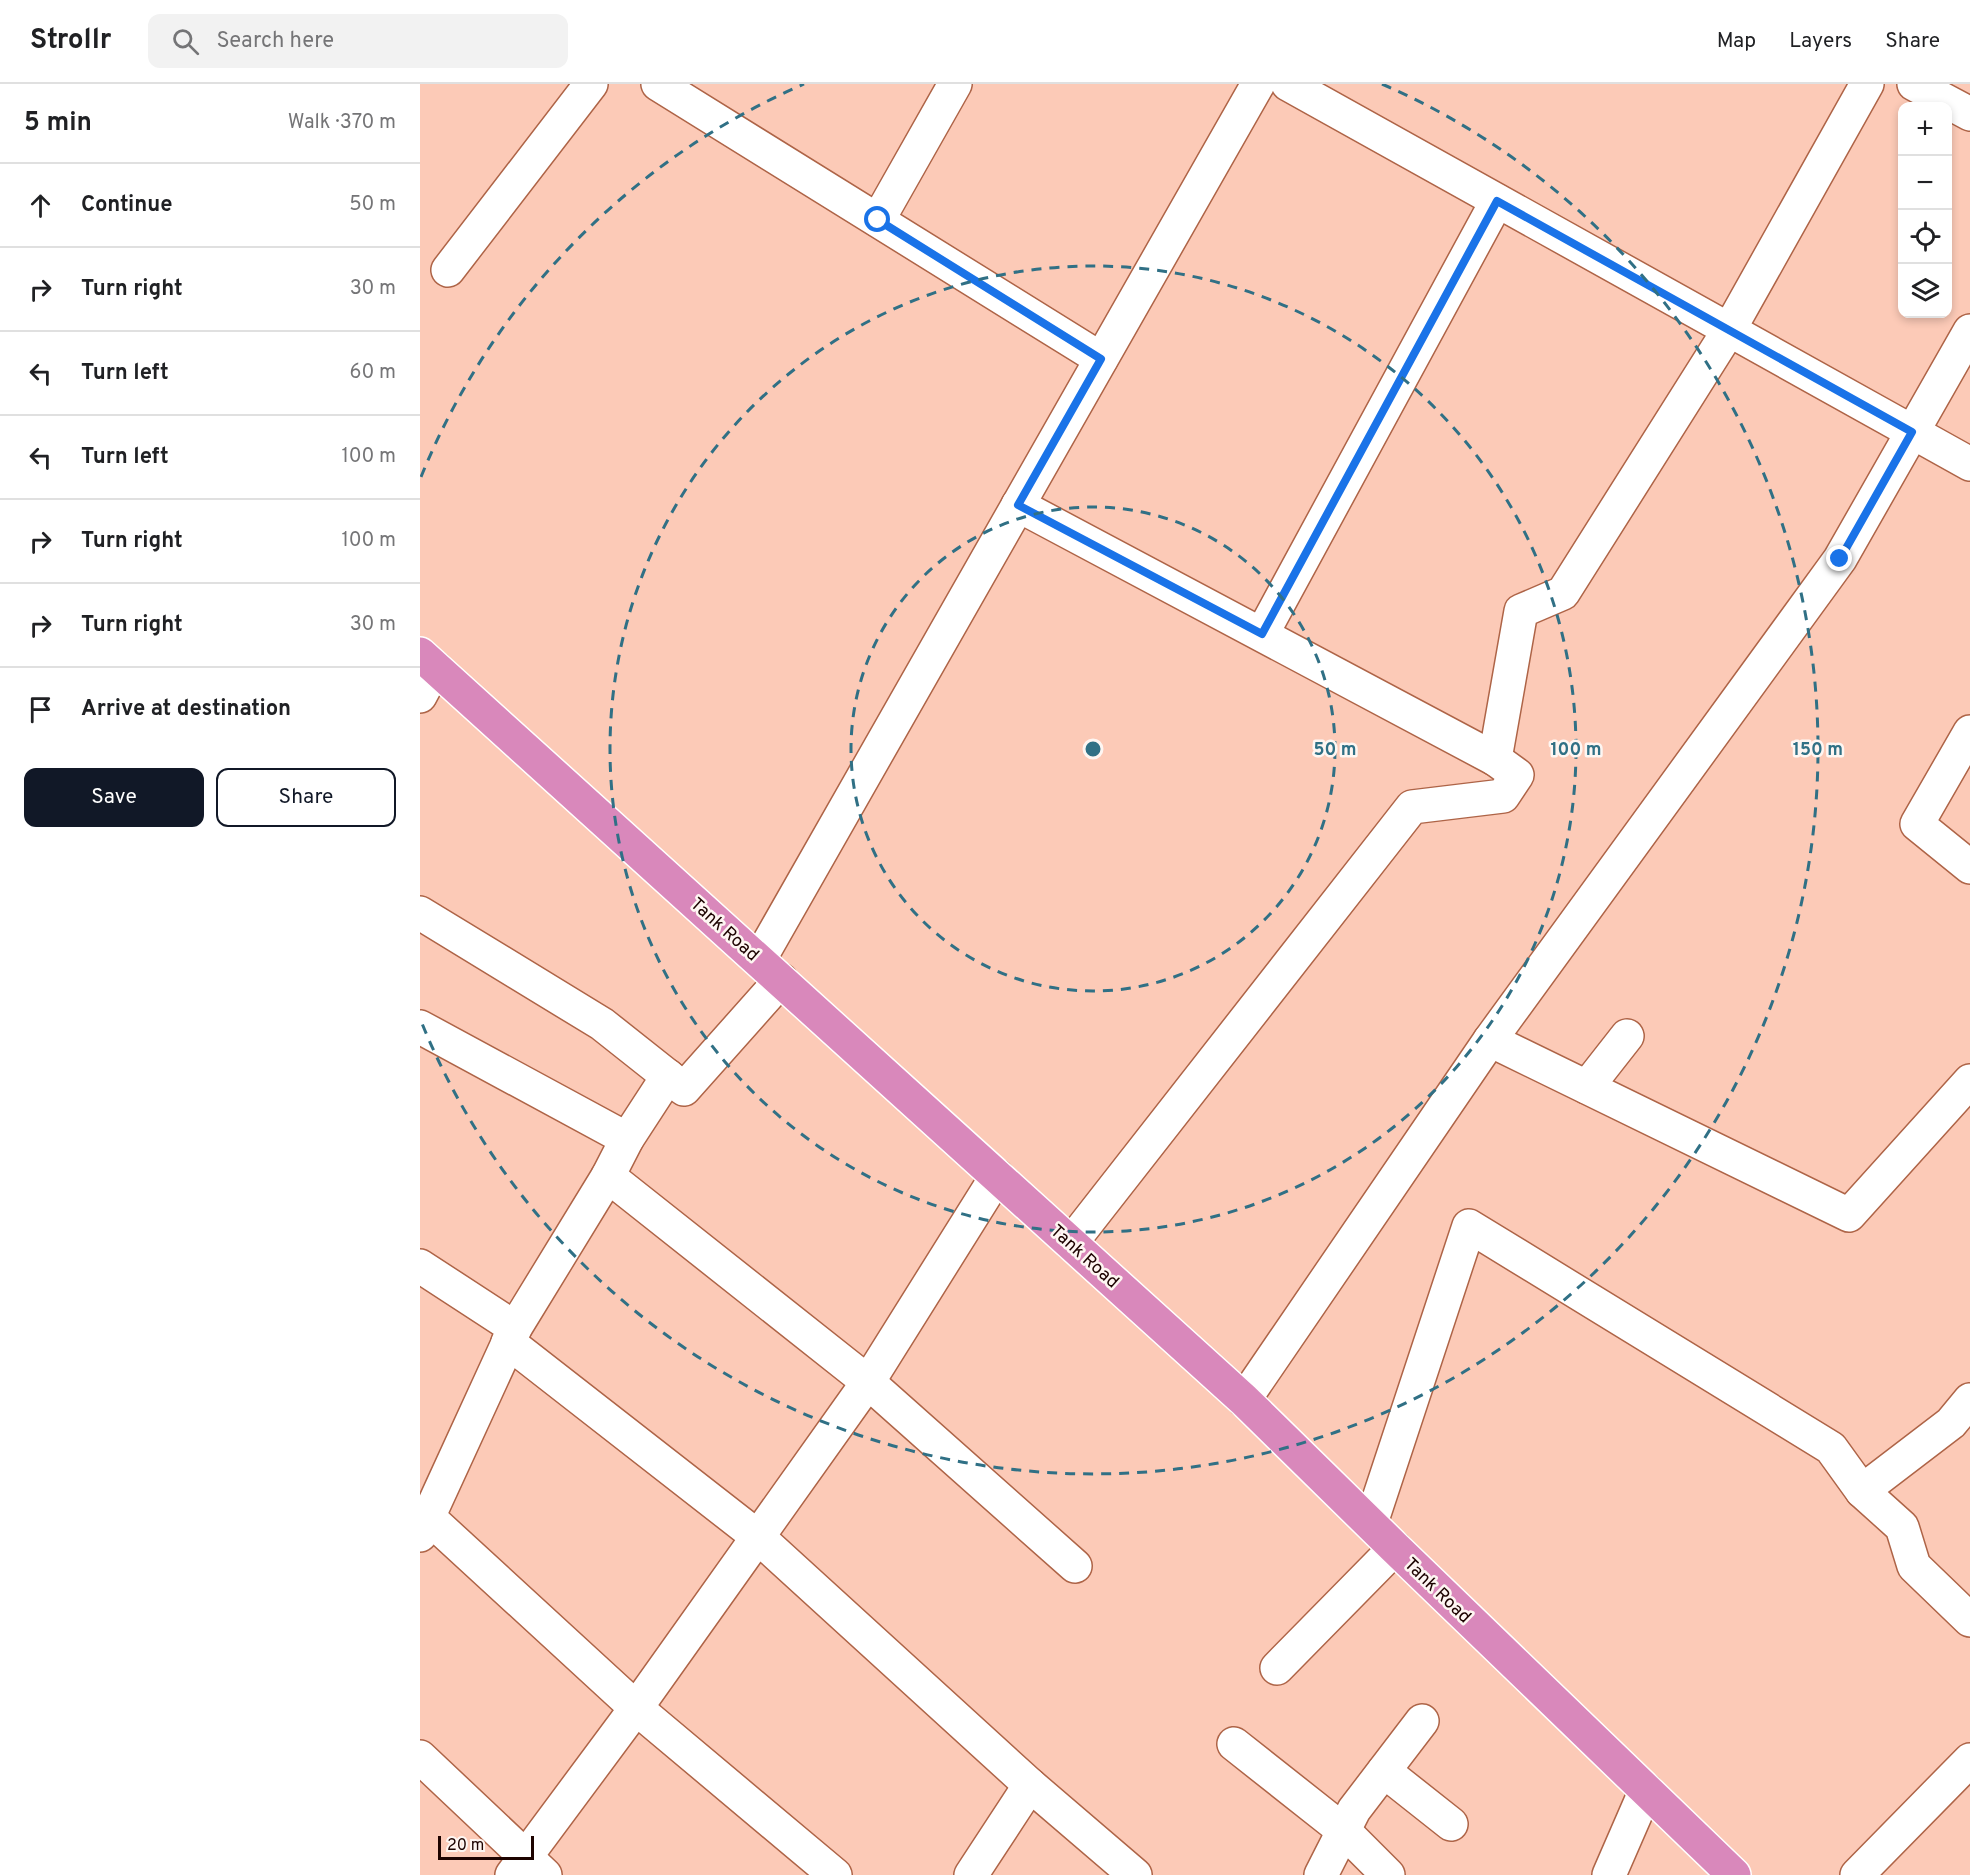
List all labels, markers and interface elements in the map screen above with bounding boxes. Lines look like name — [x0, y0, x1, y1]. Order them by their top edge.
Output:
search box — [148, 14, 568, 68]
text: Strollr — [30, 23, 112, 59]
icon: search — [169, 25, 202, 58]
text: Search here — [217, 28, 334, 55]
text: Map — [1717, 28, 1756, 55]
text: Layers — [1789, 28, 1852, 55]
text: Share — [1885, 28, 1940, 55]
map controls — [1898, 102, 1952, 318]
button: + — [1898, 102, 1952, 156]
text: 5 min — [24, 107, 92, 140]
text: Walk · 370 m — [288, 110, 396, 136]
button: − — [1898, 156, 1952, 210]
icon: ahead — [24, 189, 57, 222]
text: Continue — [81, 192, 172, 219]
text: 50 m — [349, 192, 396, 218]
route start — [864, 206, 890, 232]
button: locate — [1898, 210, 1952, 264]
button: layers — [1898, 264, 1952, 318]
icon: right — [24, 273, 57, 306]
text: Turn right — [81, 276, 183, 303]
text: 30 m — [350, 276, 396, 302]
icon: left — [24, 357, 57, 390]
text: Turn left — [81, 360, 169, 387]
text: 60 m — [350, 360, 396, 386]
icon: left — [24, 441, 57, 474]
text: Turn left — [81, 444, 169, 471]
text: 100 m — [341, 444, 396, 470]
icon: right — [24, 525, 57, 558]
text: Turn right — [81, 528, 183, 555]
text: 100 m — [341, 528, 396, 554]
route end — [1826, 545, 1852, 571]
icon: right — [24, 609, 57, 642]
text: Turn right — [81, 612, 183, 639]
text: 30 m — [350, 612, 396, 638]
icon: arrive — [24, 693, 57, 726]
text: Arrive at destination — [81, 696, 291, 723]
centre of rings — [1083, 739, 1103, 759]
text: 50 m — [1313, 739, 1357, 762]
text: 100 m — [1550, 739, 1602, 762]
text: 150 m — [1793, 739, 1843, 762]
button: Save — [24, 768, 204, 827]
button: Share — [216, 768, 396, 827]
street label: Tank Road — [685, 893, 763, 967]
street label: Tank Road — [1045, 1220, 1123, 1294]
street label: Tank Road — [1399, 1553, 1475, 1629]
scale bar — [438, 1833, 534, 1860]
text: 20 m — [447, 1836, 484, 1856]

